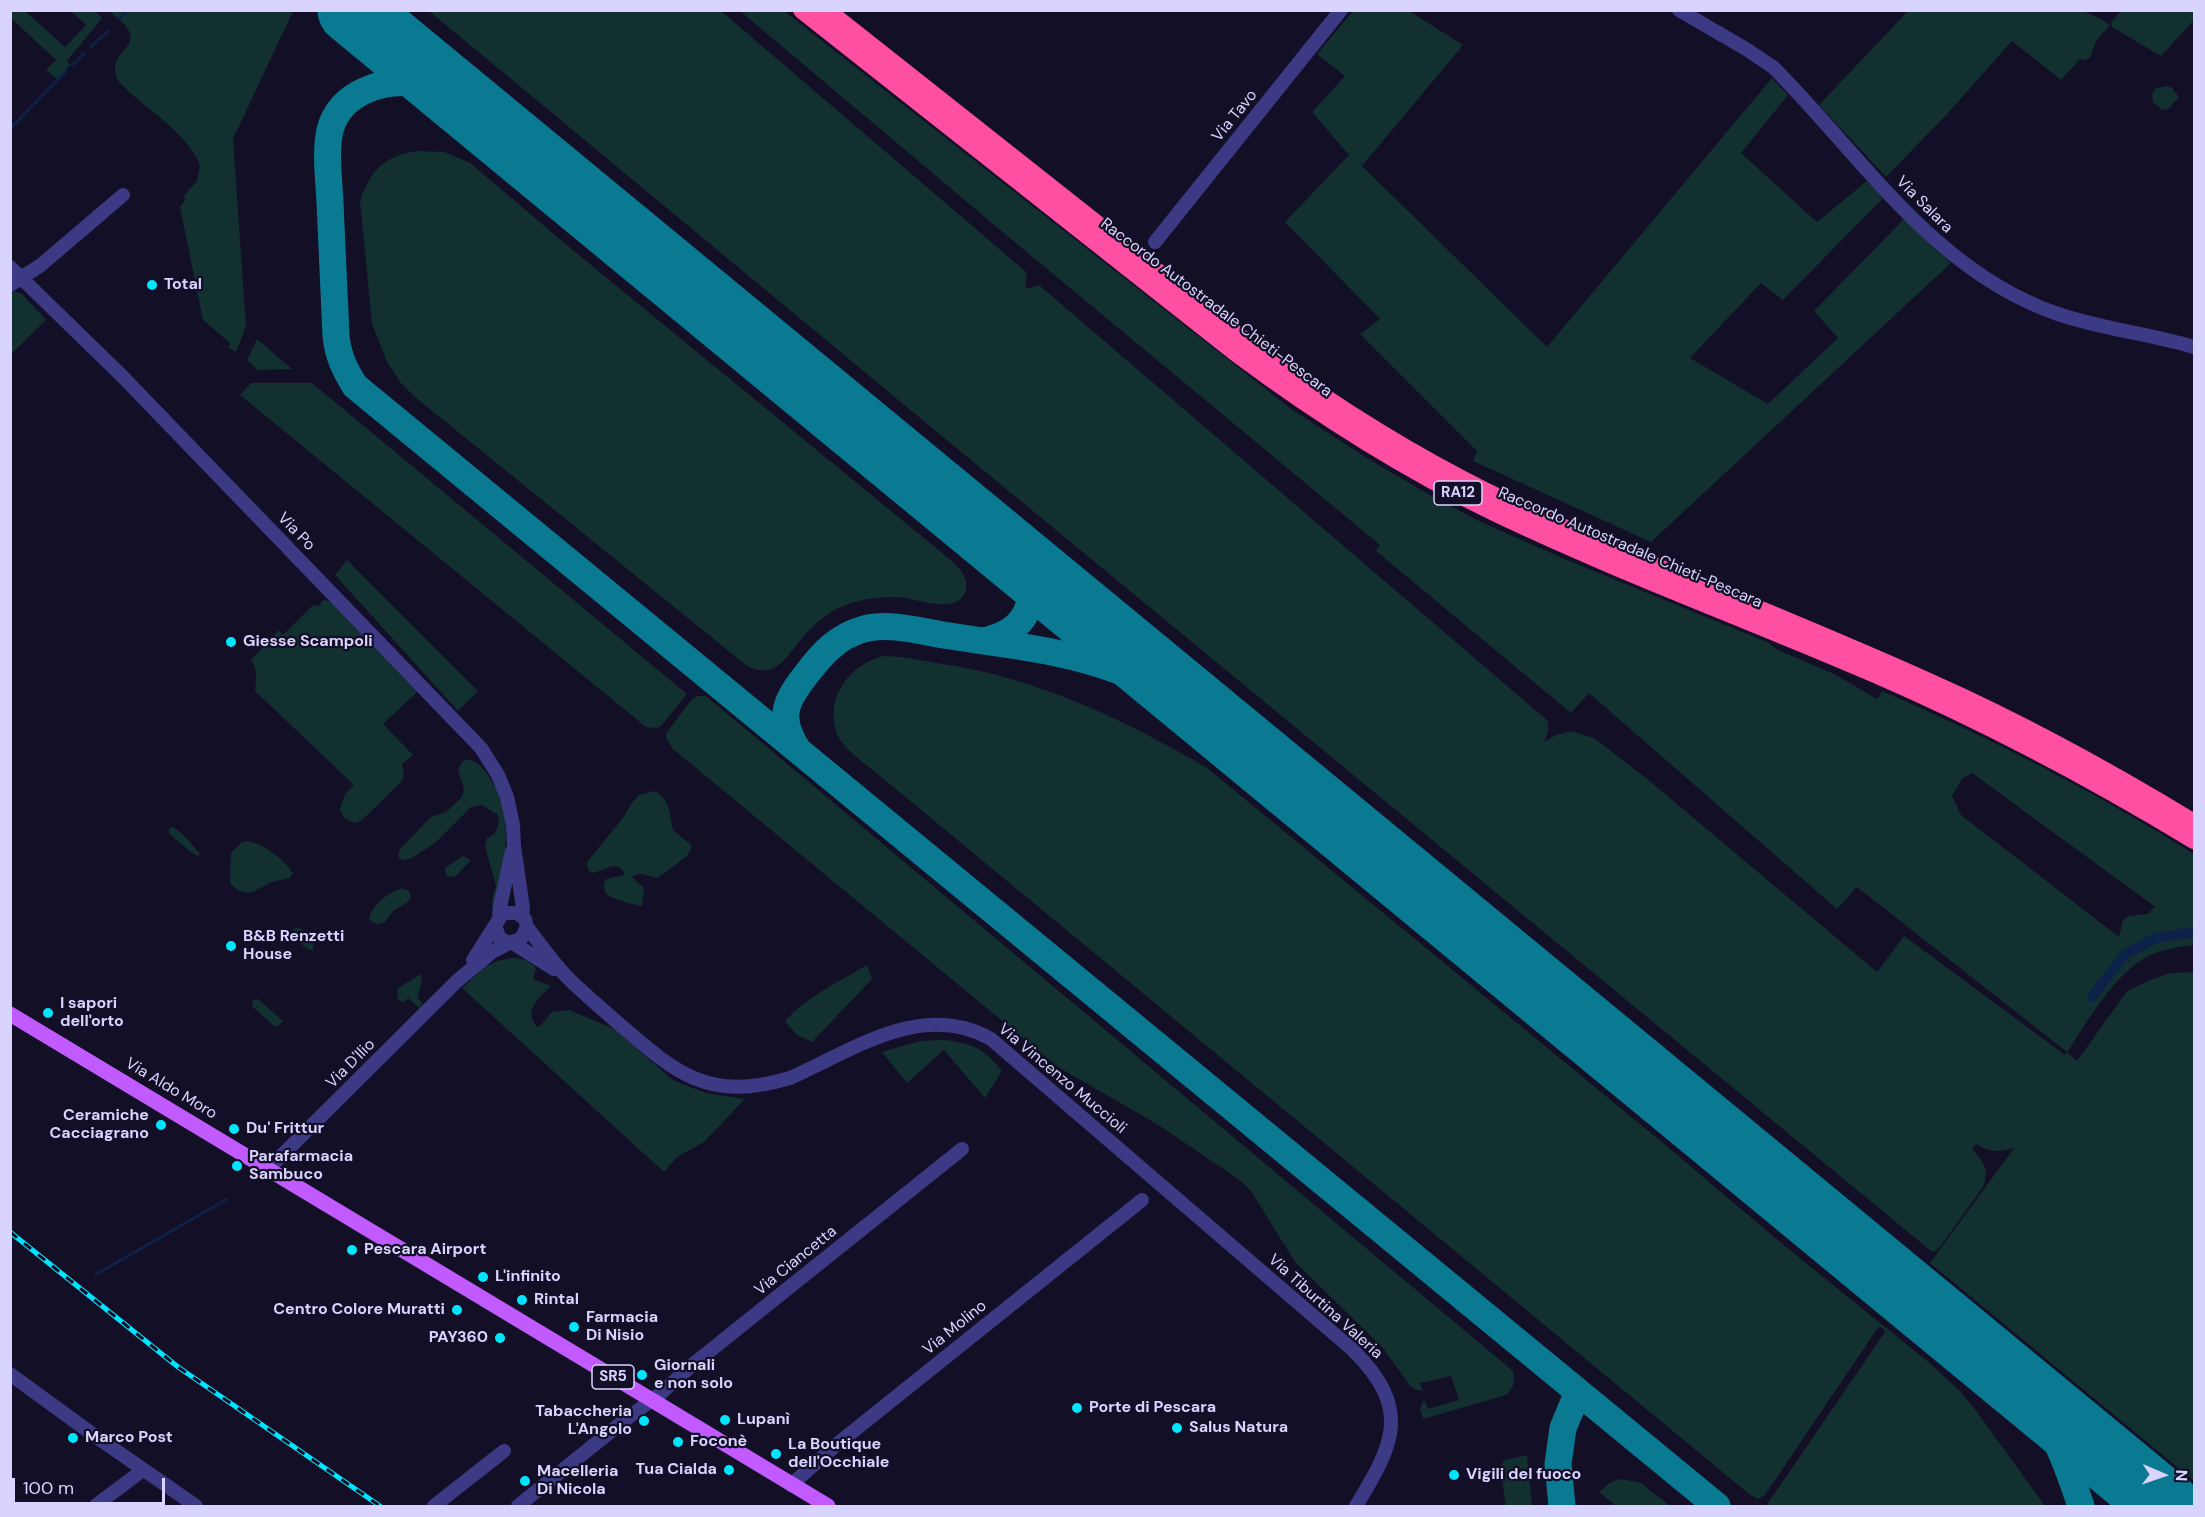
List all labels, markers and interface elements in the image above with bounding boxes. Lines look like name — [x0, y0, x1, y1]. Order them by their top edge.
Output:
street label: Via Tavo — [1208, 86, 1262, 146]
street label: Via Salara — [1892, 173, 1956, 237]
street label: Raccordo Autostradale Chieti-Pescara — [1096, 215, 1336, 401]
place label: Total — [164, 275, 202, 295]
marker: Total — [145, 278, 159, 292]
road number: RA12 — [1434, 481, 1482, 505]
street label: Raccordo Autostradale Chieti-Pescara — [1495, 483, 1765, 613]
street label: Via Po — [273, 509, 319, 555]
place label: Giesse Scampoli — [243, 632, 373, 652]
marker: Giesse Scampoli — [224, 635, 238, 649]
place label: B&B Renzetti House — [243, 927, 344, 965]
marker: B&B Renzetti House — [224, 939, 238, 953]
place label: I sapori dell'orto — [60, 994, 124, 1032]
marker: I sapori dell'orto — [41, 1006, 55, 1020]
street label: Via Vincenzo Muccioli — [994, 1020, 1130, 1138]
street label: Via D'Ilio — [322, 1035, 380, 1093]
street label: Via Aldo Moro — [122, 1054, 220, 1124]
place label: Ceramiche Cacciagrano — [50, 1106, 149, 1144]
marker: Ceramiche Cacciagrano — [154, 1118, 168, 1132]
place label: Du' Frittur — [246, 1119, 324, 1139]
marker: Du' Frittur — [227, 1122, 241, 1136]
place label: Parafarmacia Sambuco — [249, 1147, 353, 1185]
marker: Parafarmacia Sambuco — [230, 1159, 244, 1173]
street label: Via Ciancetta — [751, 1222, 841, 1300]
place label: Pescara Airport — [364, 1240, 486, 1260]
marker: Pescara Airport — [345, 1243, 359, 1257]
street label: Via Tiburtina Valeria — [1264, 1251, 1386, 1363]
place label: L'infinito — [495, 1267, 561, 1287]
marker: L'infinito — [476, 1270, 490, 1284]
place label: Rintal — [534, 1290, 579, 1310]
marker: Rintal — [515, 1293, 529, 1307]
street label: Via Molino — [919, 1296, 991, 1360]
place label: Centro Colore Muratti — [273, 1300, 445, 1320]
marker: Centro Colore Muratti — [450, 1303, 464, 1317]
place label: Farmacia Di Nisio — [586, 1308, 658, 1346]
marker: Farmacia Di Nisio — [567, 1320, 581, 1334]
place label: PAY360 — [429, 1328, 488, 1348]
marker: PAY360 — [493, 1331, 507, 1345]
place label: Giornali e non solo — [654, 1356, 733, 1394]
road number: SR5 — [592, 1365, 634, 1389]
marker: Giornali e non solo — [635, 1368, 649, 1382]
place label: Porte di Pescara — [1089, 1398, 1216, 1418]
marker: Porte di Pescara — [1070, 1401, 1084, 1415]
place label: Tabaccheria L'Angolo — [535, 1402, 632, 1440]
place label: Lupanì — [737, 1410, 790, 1430]
marker: Lupanì — [718, 1413, 732, 1427]
marker: Tabaccheria L'Angolo — [637, 1414, 651, 1428]
place label: Salus Natura — [1189, 1418, 1288, 1438]
marker: Salus Natura — [1170, 1421, 1184, 1435]
place label: Marco Post — [85, 1428, 173, 1448]
marker: Marco Post — [66, 1431, 80, 1445]
place label: Foconè — [690, 1432, 747, 1452]
marker: Foconè — [671, 1435, 685, 1449]
place label: La Boutique dell'Occhiale — [788, 1435, 889, 1473]
north arrow — [2133, 1445, 2193, 1505]
marker: La Boutique dell'Occhiale — [769, 1447, 783, 1461]
place label: Tua Cialda — [636, 1460, 717, 1480]
place label: Macelleria Di Nicola — [537, 1462, 618, 1500]
marker: Tua Cialda — [722, 1463, 736, 1477]
place label: Vigili del fuoco — [1466, 1465, 1581, 1485]
scale bar — [15, 1466, 168, 1504]
marker: Vigili del fuoco — [1447, 1468, 1461, 1482]
text: N — [2171, 1469, 2192, 1482]
marker: Macelleria Di Nicola — [518, 1474, 532, 1488]
text: 100 m — [23, 1476, 74, 1500]

